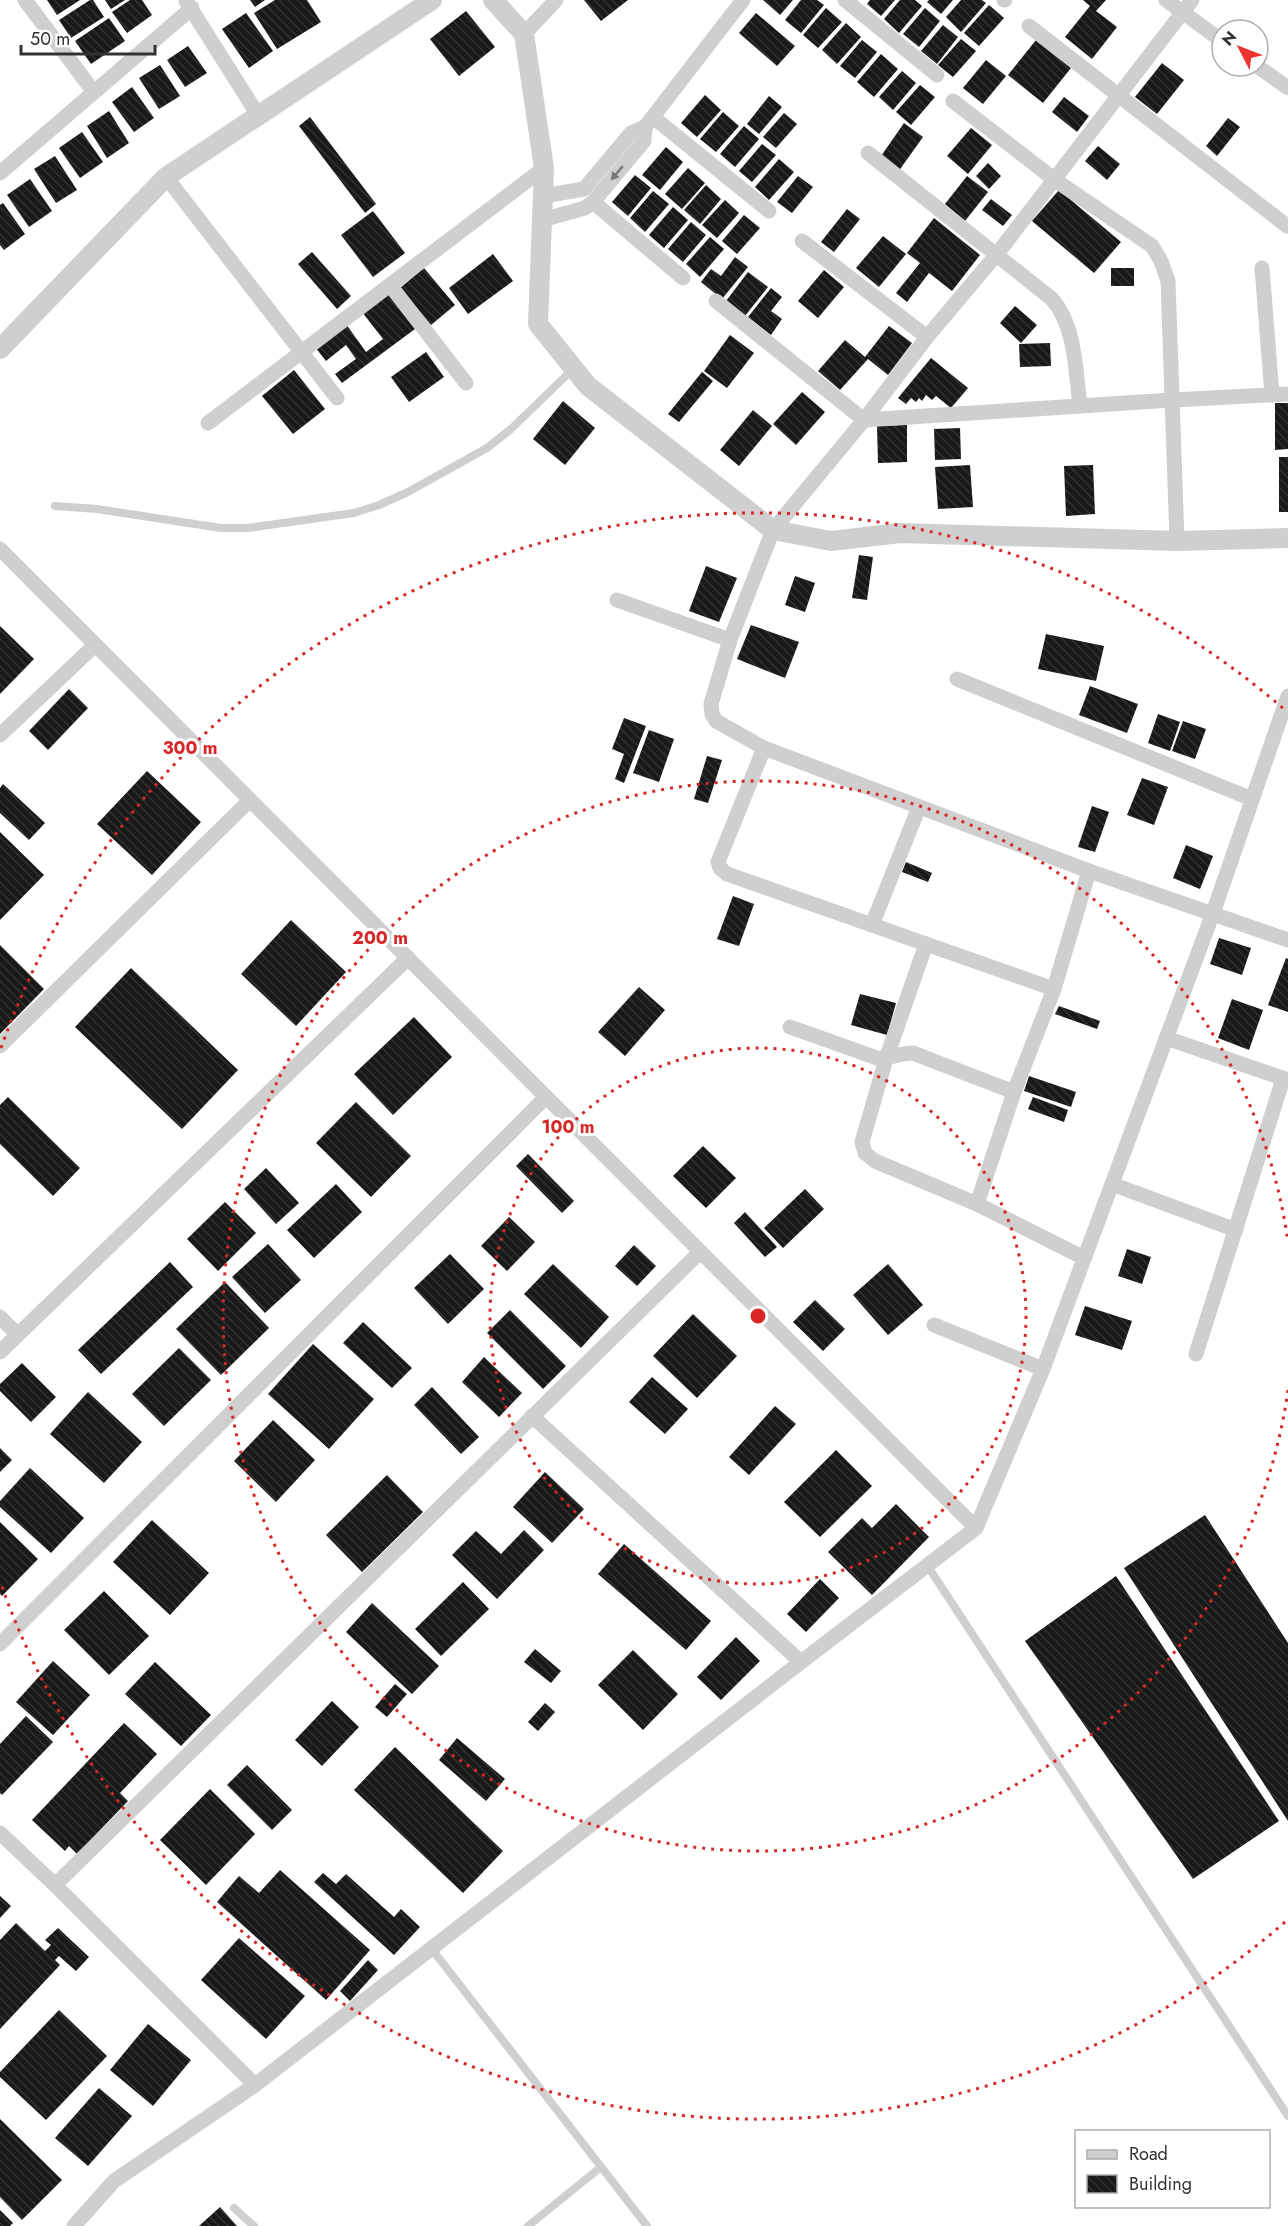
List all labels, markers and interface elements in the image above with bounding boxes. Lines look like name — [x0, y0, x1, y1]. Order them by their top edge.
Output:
scale bar — [21, 18, 154, 56]
north arrow — [1210, 18, 1270, 78]
text: 50 m — [30, 26, 70, 52]
text: N — [1216, 26, 1242, 51]
one-way arrow — [611, 165, 624, 180]
text: 300 m — [162, 735, 218, 761]
text: 200 m — [352, 925, 408, 951]
text: 100 m — [541, 1114, 595, 1140]
centre of rings — [748, 1306, 768, 1326]
legend — [1075, 2130, 1270, 2208]
text: Road — [1129, 2141, 1168, 2167]
text: Building — [1129, 2171, 1192, 2197]

